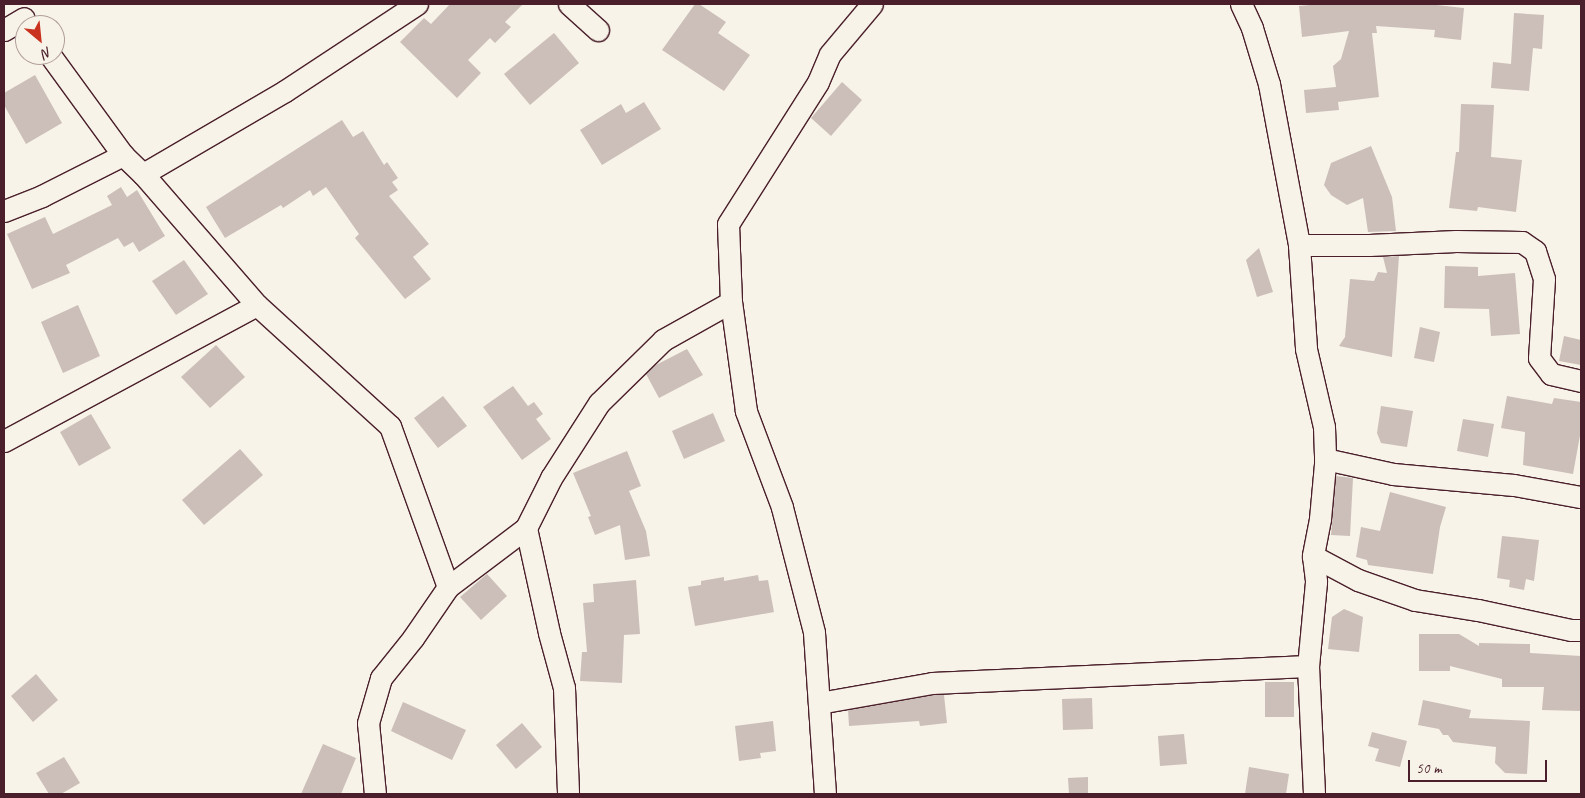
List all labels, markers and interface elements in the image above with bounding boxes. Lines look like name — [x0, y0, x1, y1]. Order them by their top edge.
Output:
north arrow — [15, 15, 65, 65]
text: N — [39, 43, 55, 62]
scale bar — [1410, 750, 1549, 782]
text: 50 m — [1416, 759, 1442, 778]

